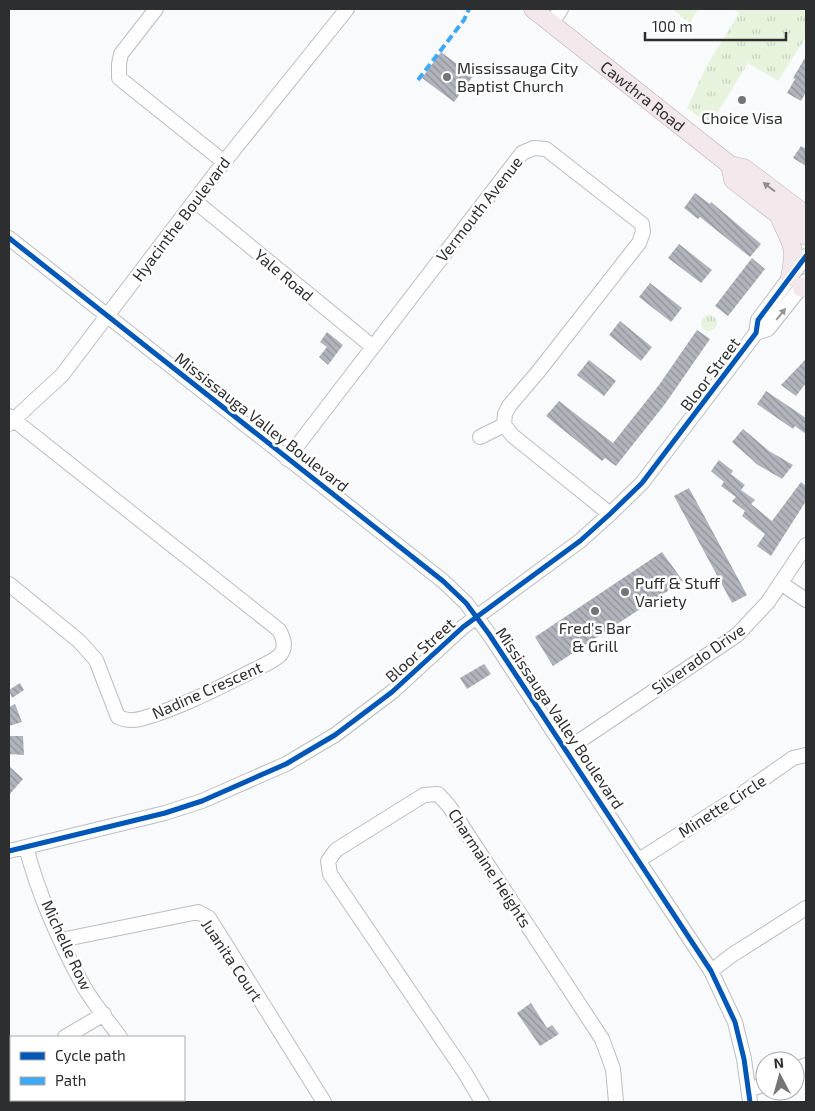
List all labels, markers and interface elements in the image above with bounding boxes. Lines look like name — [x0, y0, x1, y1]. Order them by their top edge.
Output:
scale bar — [645, 10, 786, 42]
text: 100 m — [652, 17, 693, 35]
street label: Cawthra Road — [597, 56, 689, 135]
place label: Mississauga City Baptist Church — [457, 58, 579, 95]
marker: Mississauga City Baptist Church — [441, 71, 453, 83]
marker: Choice Visa — [736, 94, 748, 106]
place label: Choice Visa — [701, 108, 783, 127]
street label: Vermouth Avenue — [432, 152, 526, 265]
street label: Hyacinthe Boulevard — [128, 153, 233, 285]
one-way arrow — [763, 181, 776, 192]
street label: Yale Road — [251, 245, 318, 305]
one-way arrow — [776, 307, 787, 320]
street label: Bloor Street — [676, 333, 743, 414]
street label: Mississauga Valley Boulevard — [172, 348, 353, 495]
place label: Puff & Stuff Variety — [635, 573, 721, 610]
marker: Puff & Stuff Variety — [619, 586, 631, 598]
marker: Fred's Bar & Grill — [589, 605, 601, 617]
street label: Bloor Street — [381, 613, 458, 686]
place label: Fred's Bar & Grill — [559, 618, 632, 655]
street label: Silverado Drive — [647, 619, 748, 698]
street label: Mississauga Valley Boulevard — [492, 623, 628, 812]
street label: Nadine Crescent — [149, 657, 265, 722]
street label: Minette Circle — [674, 770, 769, 841]
street label: Charmaine Heights — [445, 805, 536, 931]
street label: Michelle Row — [38, 897, 97, 993]
street label: Juanita Court — [198, 915, 267, 1004]
legend — [10, 1036, 185, 1101]
text: Cycle path — [55, 1046, 126, 1064]
north arrow — [755, 1051, 805, 1101]
text: N — [773, 1054, 785, 1072]
text: Path — [55, 1071, 86, 1089]

